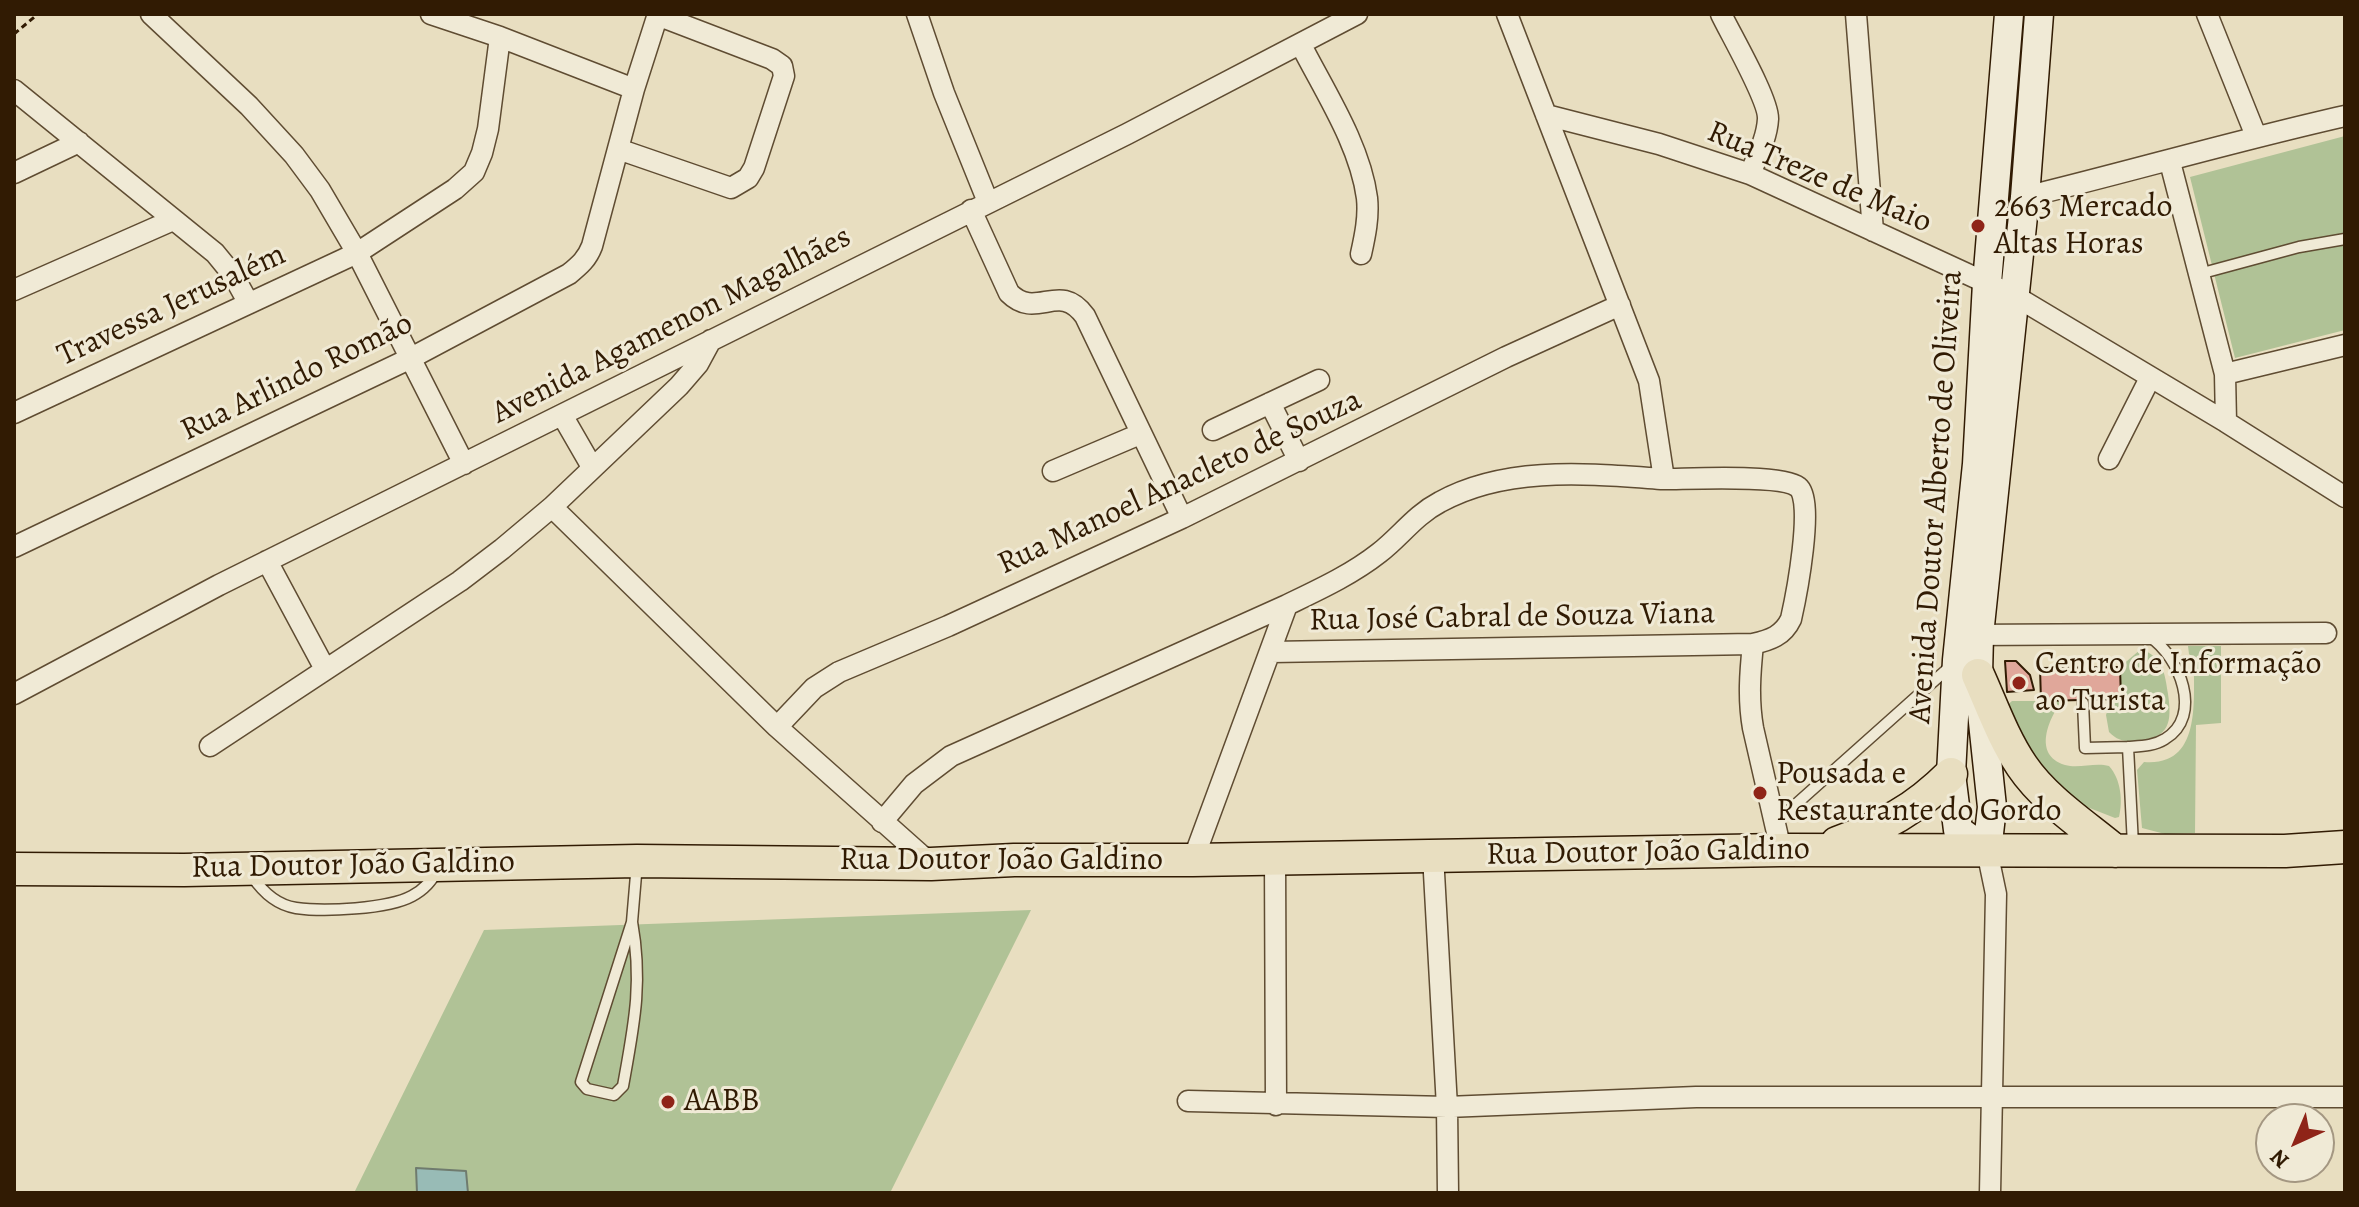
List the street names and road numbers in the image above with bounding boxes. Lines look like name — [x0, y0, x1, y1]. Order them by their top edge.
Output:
street label: Rua Treze de Maio — [1701, 113, 1937, 243]
street label: Avenida Agamenon Magalhães — [486, 219, 858, 433]
street label: Travessa Jerusalém — [52, 236, 292, 376]
street label: Avenida Doutor Alberto de Oliveira — [1902, 269, 1972, 725]
street label: Rua Arlindo Romão — [175, 305, 419, 451]
street label: Rua Manoel Anacleto de Souza — [992, 382, 1368, 584]
street label: Rua José Cabral de Souza Viana — [1309, 595, 1715, 641]
street label: Rua Doutor João Galdino — [1486, 831, 1810, 875]
street label: Rua Doutor João Galdino — [839, 842, 1163, 880]
street label: Rua Doutor João Galdino — [191, 844, 515, 888]

